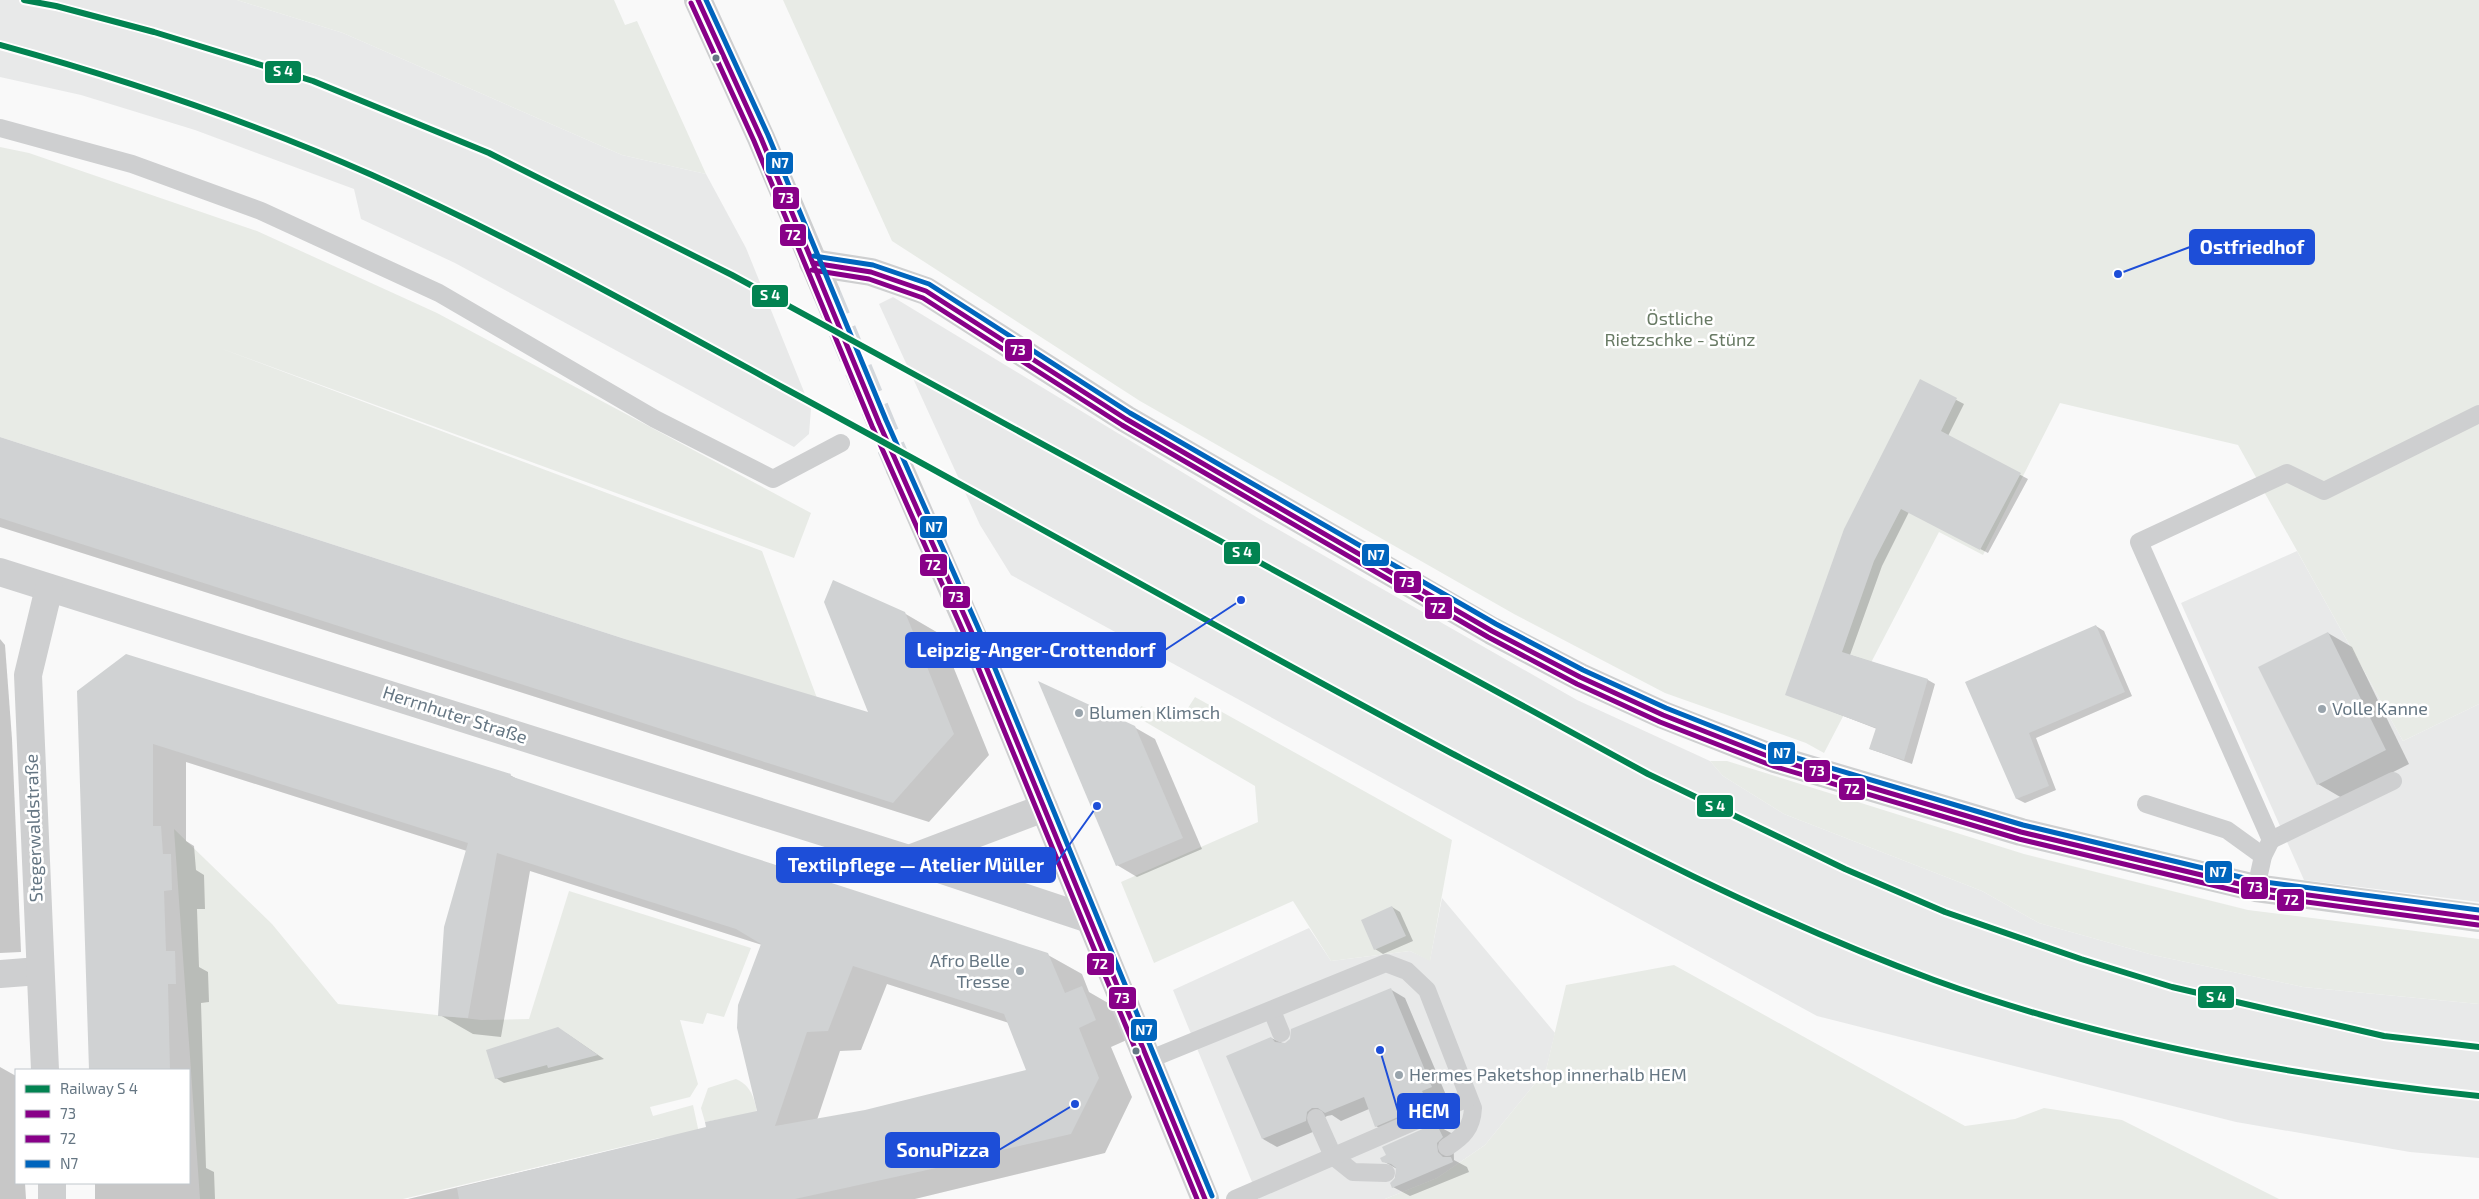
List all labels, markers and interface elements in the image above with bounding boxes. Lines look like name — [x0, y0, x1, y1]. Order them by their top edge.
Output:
unlabelled marker — [711, 53, 721, 63]
line badge: S 4 — [264, 60, 302, 84]
text: S 4 — [273, 62, 293, 79]
line badge: N7 — [765, 151, 794, 175]
text: N7 — [771, 154, 789, 171]
line badge: 73 — [772, 186, 800, 210]
text: 73 — [778, 189, 794, 206]
line badge: 72 — [779, 223, 807, 247]
text: 72 — [785, 226, 801, 243]
callout: Ostfriedhof — [2190, 230, 2314, 264]
text: Ostfriedhof — [2200, 235, 2305, 258]
line badge: S 4 — [751, 284, 789, 308]
text: S 4 — [760, 286, 780, 303]
park label: Östliche Rietzschke - Stünz — [1604, 307, 1756, 350]
line badge: 73 — [1004, 338, 1033, 362]
text: 73 — [1010, 341, 1026, 358]
line badge: N7 — [919, 515, 948, 539]
text: N7 — [925, 518, 943, 535]
line badge: S 4 — [1223, 541, 1261, 565]
text: S 4 — [1232, 543, 1252, 560]
line badge: N7 — [1361, 543, 1390, 567]
text: N7 — [1367, 546, 1385, 563]
line badge: 72 — [919, 553, 948, 577]
text: 72 — [925, 556, 941, 573]
line badge: 73 — [1393, 570, 1422, 594]
text: 73 — [1399, 573, 1415, 590]
line badge: 73 — [942, 585, 971, 609]
text: 73 — [948, 588, 964, 605]
line badge: 72 — [1424, 596, 1453, 620]
text: 72 — [1430, 599, 1446, 616]
callout: Leipzig-Anger-Crottendorf — [906, 633, 1165, 667]
text: Leipzig-Anger-Crottendorf — [916, 638, 1157, 661]
street label: Herrnhuter Straße — [380, 680, 530, 748]
place label: Volle Kanne — [2332, 697, 2428, 719]
place label: Blumen Klimsch — [1089, 701, 1220, 723]
marker: Volle Kanne — [2316, 703, 2328, 715]
marker: Blumen Klimsch — [1073, 707, 1085, 719]
line badge: N7 — [1767, 741, 1796, 765]
text: N7 — [1773, 744, 1791, 761]
street label: Stegerwaldstraße — [19, 753, 47, 903]
line badge: 73 — [1803, 759, 1831, 783]
text: 73 — [1809, 762, 1825, 779]
line badge: 72 — [1838, 777, 1866, 801]
text: 72 — [1844, 780, 1860, 797]
line badge: S 4 — [1696, 794, 1734, 818]
text: S 4 — [1705, 797, 1725, 814]
callout: Textilpflege — Atelier Müller — [777, 848, 1055, 882]
text: Textilpflege — Atelier Müller — [788, 853, 1044, 876]
line badge: N7 — [2204, 860, 2233, 884]
text: N7 — [2209, 863, 2227, 880]
line badge: 73 — [2240, 876, 2269, 900]
text: 73 — [2247, 878, 2263, 895]
line badge: 72 — [2276, 888, 2305, 912]
text: 72 — [2283, 891, 2299, 908]
place label: Afro Belle Tresse — [930, 949, 1010, 992]
line badge: 72 — [1086, 952, 1115, 976]
text: 72 — [1092, 955, 1108, 972]
marker: Afro Belle Tresse — [1014, 965, 1026, 977]
line badge: S 4 — [2197, 985, 2235, 1009]
line badge: 73 — [1108, 986, 1137, 1010]
text: S 4 — [2206, 988, 2226, 1005]
text: 73 — [1114, 989, 1130, 1006]
line badge: N7 — [1130, 1018, 1158, 1042]
text: N7 — [1135, 1021, 1153, 1038]
unlabelled marker — [1131, 1046, 1141, 1056]
place label: Hermes Paketshop innerhalb HEM — [1409, 1063, 1687, 1085]
legend — [15, 1069, 190, 1184]
marker: Hermes Paketshop innerhalb HEM — [1393, 1069, 1405, 1081]
text: Railway S 4 — [60, 1079, 138, 1097]
callout: HEM — [1398, 1094, 1459, 1128]
text: HEM — [1408, 1099, 1450, 1122]
text: 73 — [60, 1104, 76, 1122]
text: 72 — [60, 1129, 76, 1147]
callout: SonuPizza — [886, 1133, 999, 1167]
text: SonuPizza — [897, 1138, 989, 1161]
text: N7 — [60, 1154, 79, 1172]

